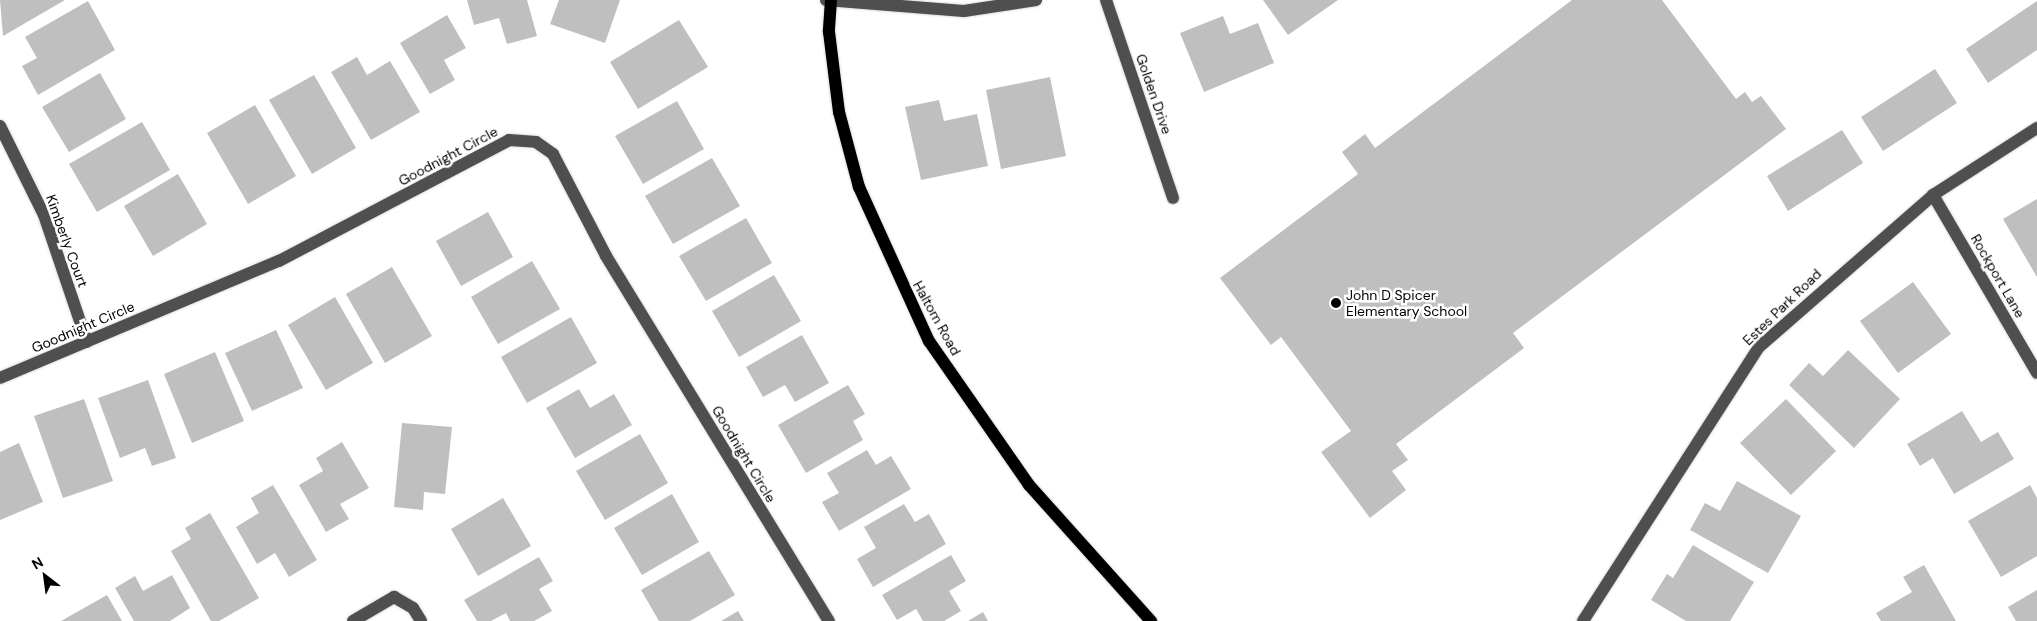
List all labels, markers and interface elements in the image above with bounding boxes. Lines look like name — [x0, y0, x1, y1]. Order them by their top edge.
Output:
street label: Golden Drive — [1132, 52, 1176, 136]
street label: Goodnight Circle — [396, 123, 500, 189]
street label: Kimberly Court — [42, 192, 92, 290]
street label: Rockport Lane — [1967, 231, 2029, 321]
street label: Estes Park Road — [1739, 265, 1825, 349]
street label: Haltom Road — [910, 278, 964, 358]
place label: John D Spicer Elementary School — [1346, 287, 1467, 320]
marker: John D Spicer Elementary School — [1330, 297, 1342, 309]
street label: Goodnight Circle — [29, 298, 137, 356]
street label: Goodnight Circle — [709, 403, 779, 505]
north arrow — [20, 551, 70, 601]
text: N — [29, 553, 46, 573]

